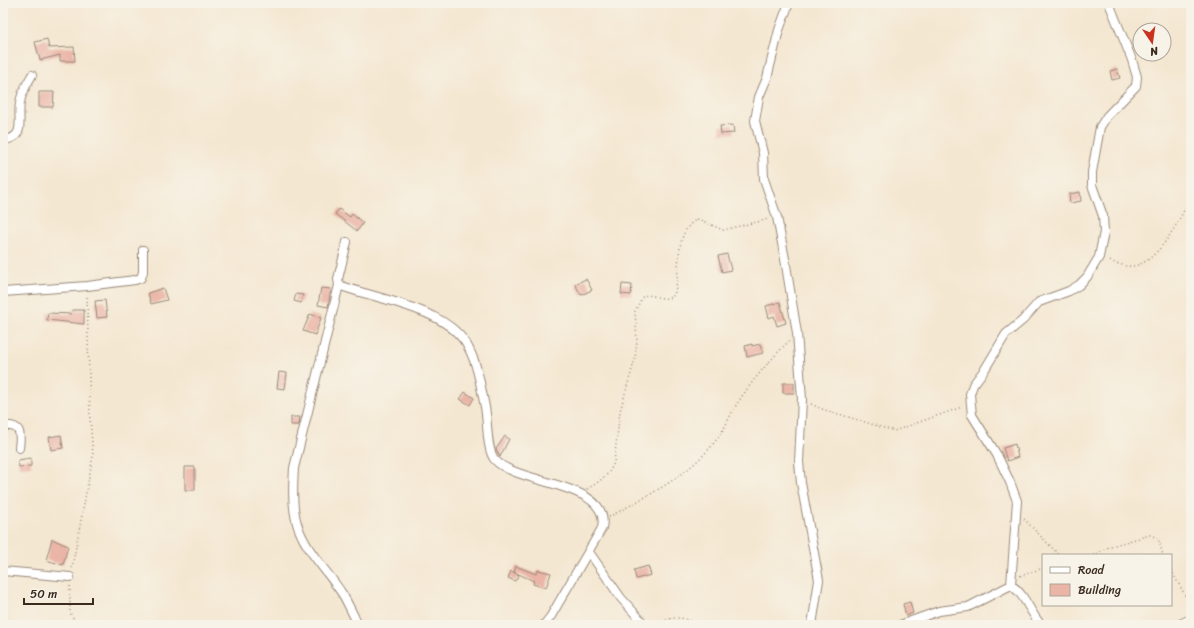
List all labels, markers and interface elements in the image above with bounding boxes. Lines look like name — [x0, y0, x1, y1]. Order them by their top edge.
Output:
north arrow — [1132, 22, 1172, 62]
text: N — [1148, 41, 1161, 61]
legend — [1042, 554, 1172, 606]
text: Road — [1078, 559, 1105, 581]
text: Building — [1078, 579, 1121, 601]
scale bar — [24, 580, 93, 606]
text: 50 m — [30, 583, 57, 605]

